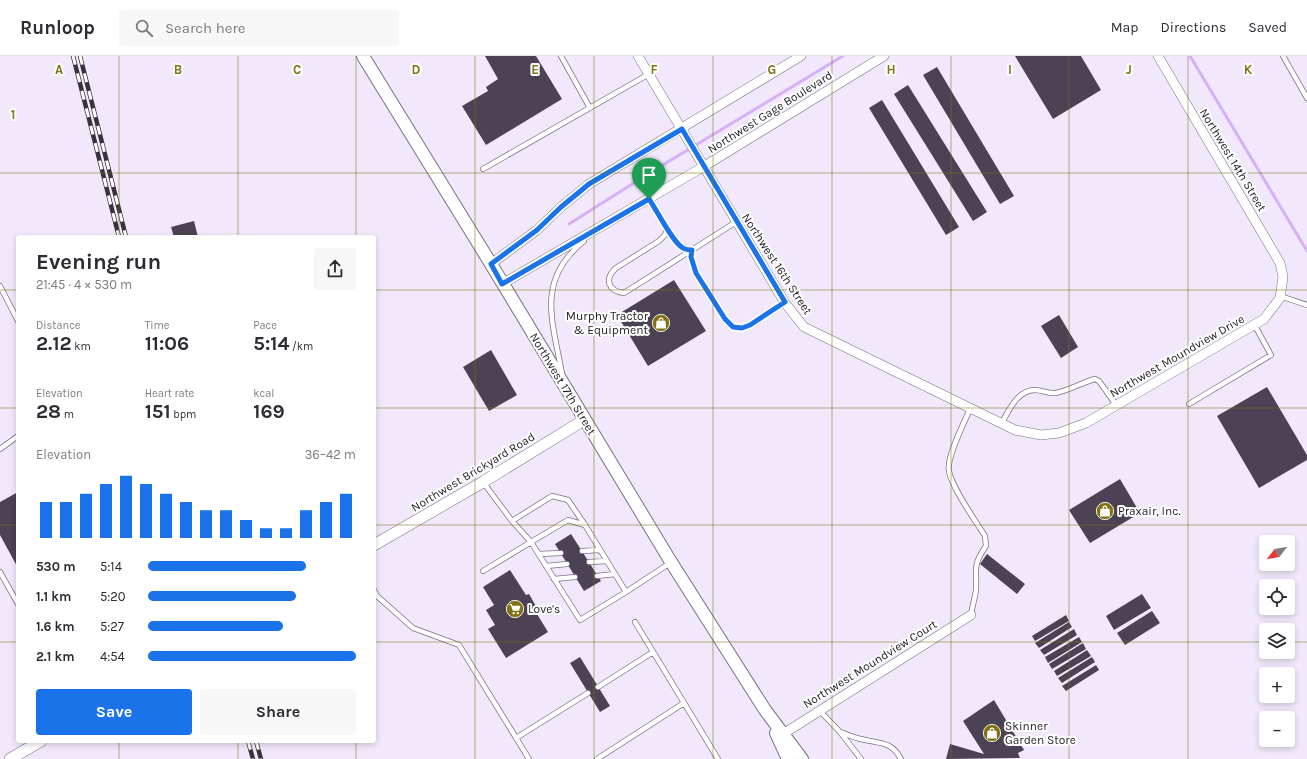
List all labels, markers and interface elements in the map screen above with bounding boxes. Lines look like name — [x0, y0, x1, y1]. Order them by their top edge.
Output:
search box — [119, 10, 399, 46]
text: Runloop — [20, 17, 95, 39]
icon: search — [133, 17, 155, 39]
text: Search here — [165, 19, 246, 37]
text: Map — [1111, 19, 1139, 36]
text: Directions — [1161, 19, 1226, 36]
text: Saved — [1248, 19, 1287, 36]
text: A — [55, 62, 63, 77]
text: B — [174, 62, 182, 77]
text: C — [293, 62, 301, 77]
text: D — [412, 62, 421, 77]
text: E — [531, 62, 539, 77]
text: F — [650, 62, 658, 77]
text: H — [886, 62, 896, 77]
text: I — [1008, 62, 1012, 77]
text: J — [1126, 62, 1132, 77]
text: K — [1244, 62, 1253, 77]
street label: Northwest Gage Boulevard — [705, 68, 835, 156]
street label: Northwest 14th Street — [1197, 106, 1270, 214]
text: 1 — [11, 107, 15, 122]
pin — [632, 158, 666, 199]
icon: arrive — [638, 164, 660, 186]
street label: Northwest 16th Street — [739, 211, 815, 318]
button: share — [314, 248, 356, 290]
text: Evening run — [36, 249, 161, 275]
text: 21:45 · 4 × 530 m — [36, 277, 132, 292]
place label: Murphy Tractor & Equipment — [566, 309, 649, 337]
street label: Northwest Moundview Drive — [1107, 312, 1247, 400]
shop icon: Murphy Tractor & Equipment — [651, 313, 671, 333]
text: Distance — [36, 319, 80, 332]
text: Time — [145, 319, 169, 332]
text: Pace — [253, 319, 277, 332]
street label: Northwest 17th Street — [527, 330, 599, 438]
text: 2.12 — [36, 332, 72, 355]
text: 11:06 — [145, 332, 189, 355]
text: 5:14 — [253, 332, 289, 355]
text: km — [72, 340, 91, 353]
text: /km — [289, 340, 313, 353]
text: Elevation — [36, 387, 83, 400]
text: Heart rate — [145, 387, 194, 400]
text: kcal — [253, 387, 274, 400]
text: 28 — [36, 400, 61, 423]
text: 151 — [145, 400, 171, 423]
text: 169 — [253, 400, 285, 423]
text: m — [61, 408, 74, 421]
text: bpm — [171, 408, 196, 421]
street label: Northwest Brickyard Road — [409, 430, 537, 514]
text: Elevation — [36, 447, 91, 462]
text: 36–42 m — [305, 447, 356, 462]
shop icon: Praxair, Inc. — [1095, 501, 1115, 521]
place label: Praxair, Inc. — [1118, 504, 1181, 518]
north arrow — [1259, 535, 1295, 571]
map controls — [1259, 535, 1295, 747]
text: 530 m — [36, 559, 76, 574]
text: 5:14 — [100, 559, 122, 574]
button: locate — [1259, 579, 1295, 615]
text: 1.1 km — [36, 589, 71, 604]
text: 5:20 — [100, 589, 126, 604]
supermarket icon: Love's — [505, 599, 525, 619]
place label: Love's — [528, 602, 560, 616]
street label: Northwest Moundview Court — [801, 617, 940, 711]
text: 1.6 km — [36, 619, 75, 634]
text: 5:27 — [100, 619, 124, 634]
button: layers — [1259, 623, 1295, 659]
text: 2.1 km — [36, 649, 75, 664]
text: 4:54 — [100, 649, 125, 664]
button: + — [1259, 667, 1295, 703]
button: Save — [36, 689, 192, 735]
button: Share — [200, 689, 356, 735]
button: − — [1259, 711, 1295, 747]
place label: Skinner Garden Store — [1005, 719, 1076, 747]
shop icon: Skinner Garden Store — [982, 723, 1002, 743]

